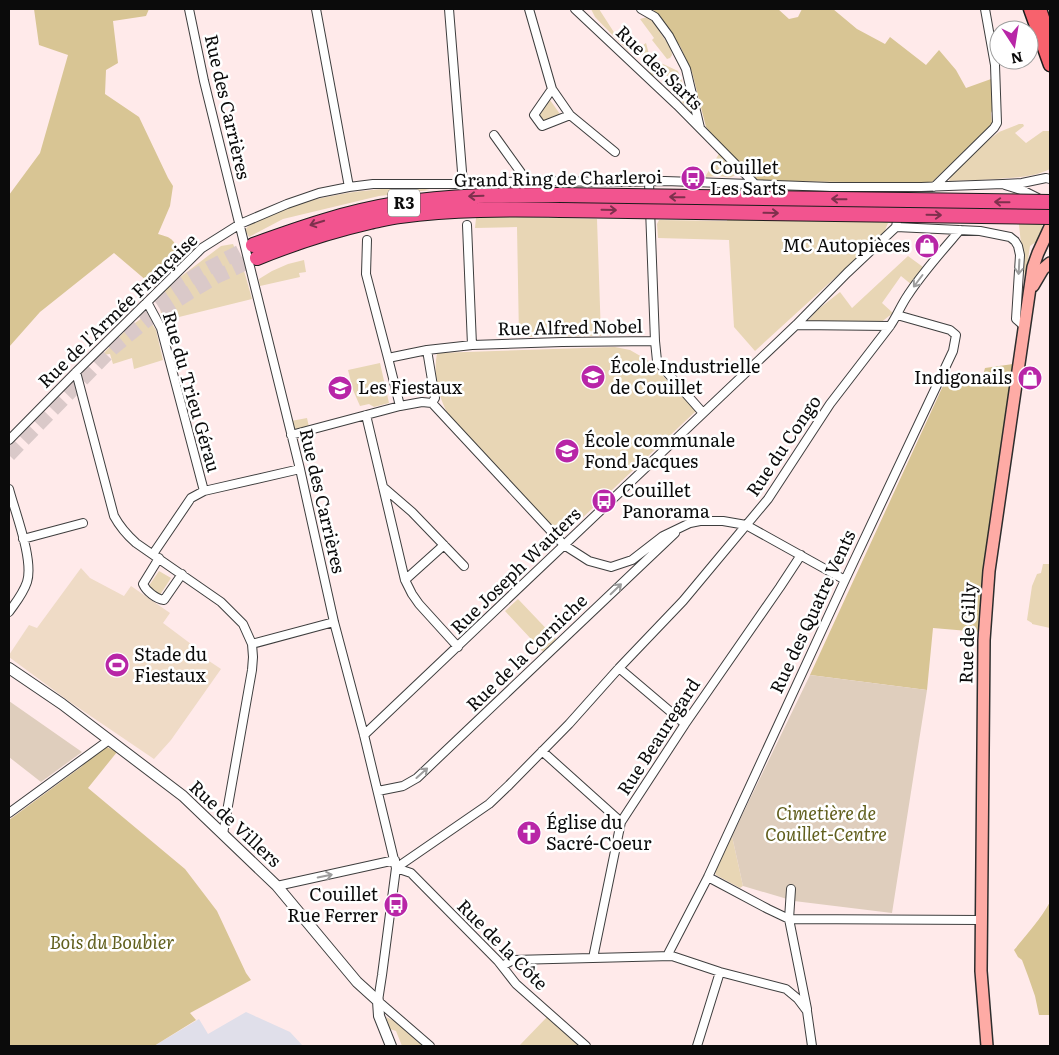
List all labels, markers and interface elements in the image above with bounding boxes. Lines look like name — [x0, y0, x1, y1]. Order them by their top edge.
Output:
street label: Rue des Sarts — [610, 18, 710, 115]
north arrow — [989, 20, 1039, 70]
street label: Rue des Carrières — [199, 32, 258, 182]
text: N — [1009, 48, 1025, 70]
place label: Couillet Les Sarts — [710, 153, 786, 201]
street label: Grand Ring de Charleroi — [454, 162, 662, 193]
bus stop icon: Couillet Les Sarts — [680, 165, 706, 191]
road number: R3 — [388, 190, 420, 217]
one-way arrow — [469, 192, 485, 201]
one-way arrow — [669, 192, 685, 202]
one-way arrow — [831, 194, 848, 204]
one-way arrow — [994, 197, 1010, 206]
one-way arrow — [600, 205, 616, 215]
one-way arrow — [762, 208, 779, 218]
one-way arrow — [925, 210, 941, 220]
one-way arrow — [309, 219, 325, 228]
street label: Rue de l'Armée Française — [31, 226, 203, 394]
place label: MC Autopièces — [782, 231, 910, 258]
shop icon: MC Autopièces — [914, 233, 940, 259]
one-way arrow — [1015, 259, 1024, 275]
one-way arrow — [913, 274, 924, 287]
street label: Rue du Trieu Gérau — [157, 308, 228, 475]
street label: Rue Alfred Nobel — [497, 312, 643, 341]
place label: École Industrielle de Couillet — [610, 352, 760, 400]
place label: Indigonails — [914, 363, 1012, 390]
school or university icon: École Industrielle de Couillet — [580, 364, 606, 390]
shop icon: Indigonails — [1017, 365, 1043, 391]
place label: Les Fiestaux — [358, 373, 463, 400]
school or university icon: Les Fiestaux — [327, 375, 353, 401]
street label: Rue du Congo — [739, 389, 827, 501]
street label: Rue des Carrières — [294, 426, 353, 576]
place label: École communale Fond Jacques — [584, 426, 735, 474]
school or university icon: École communale Fond Jacques — [554, 438, 580, 464]
place label: Couillet Panorama — [622, 476, 710, 524]
bus stop icon: Couillet Panorama — [591, 488, 617, 514]
street label: Rue Joseph Wauters — [444, 500, 586, 639]
street label: Rue des Quatre Vents — [762, 525, 861, 698]
street label: Rue de Gilly — [951, 581, 982, 684]
one-way arrow — [609, 583, 622, 595]
street label: Rue de la Corniche — [459, 587, 593, 717]
place label: Stade du Fiestaux — [134, 640, 207, 688]
sports icon: Stade du Fiestaux — [104, 652, 130, 678]
street label: Rue Beauregard — [610, 672, 706, 800]
one-way arrow — [415, 767, 428, 779]
street label: Rue de Villers — [184, 773, 288, 873]
park label: Cimetière de Couillet-Centre — [765, 799, 887, 847]
place label: Église du Sacré-Coeur — [546, 808, 652, 856]
church icon: Église du Sacré-Coeur — [516, 820, 542, 846]
one-way arrow — [316, 870, 332, 880]
place label: Couillet Rue Ferrer — [287, 880, 379, 928]
bus stop icon: Couillet Rue Ferrer — [383, 892, 409, 918]
street label: Rue de la Côte — [451, 892, 555, 996]
park label: Bois du Boubier — [49, 928, 175, 955]

